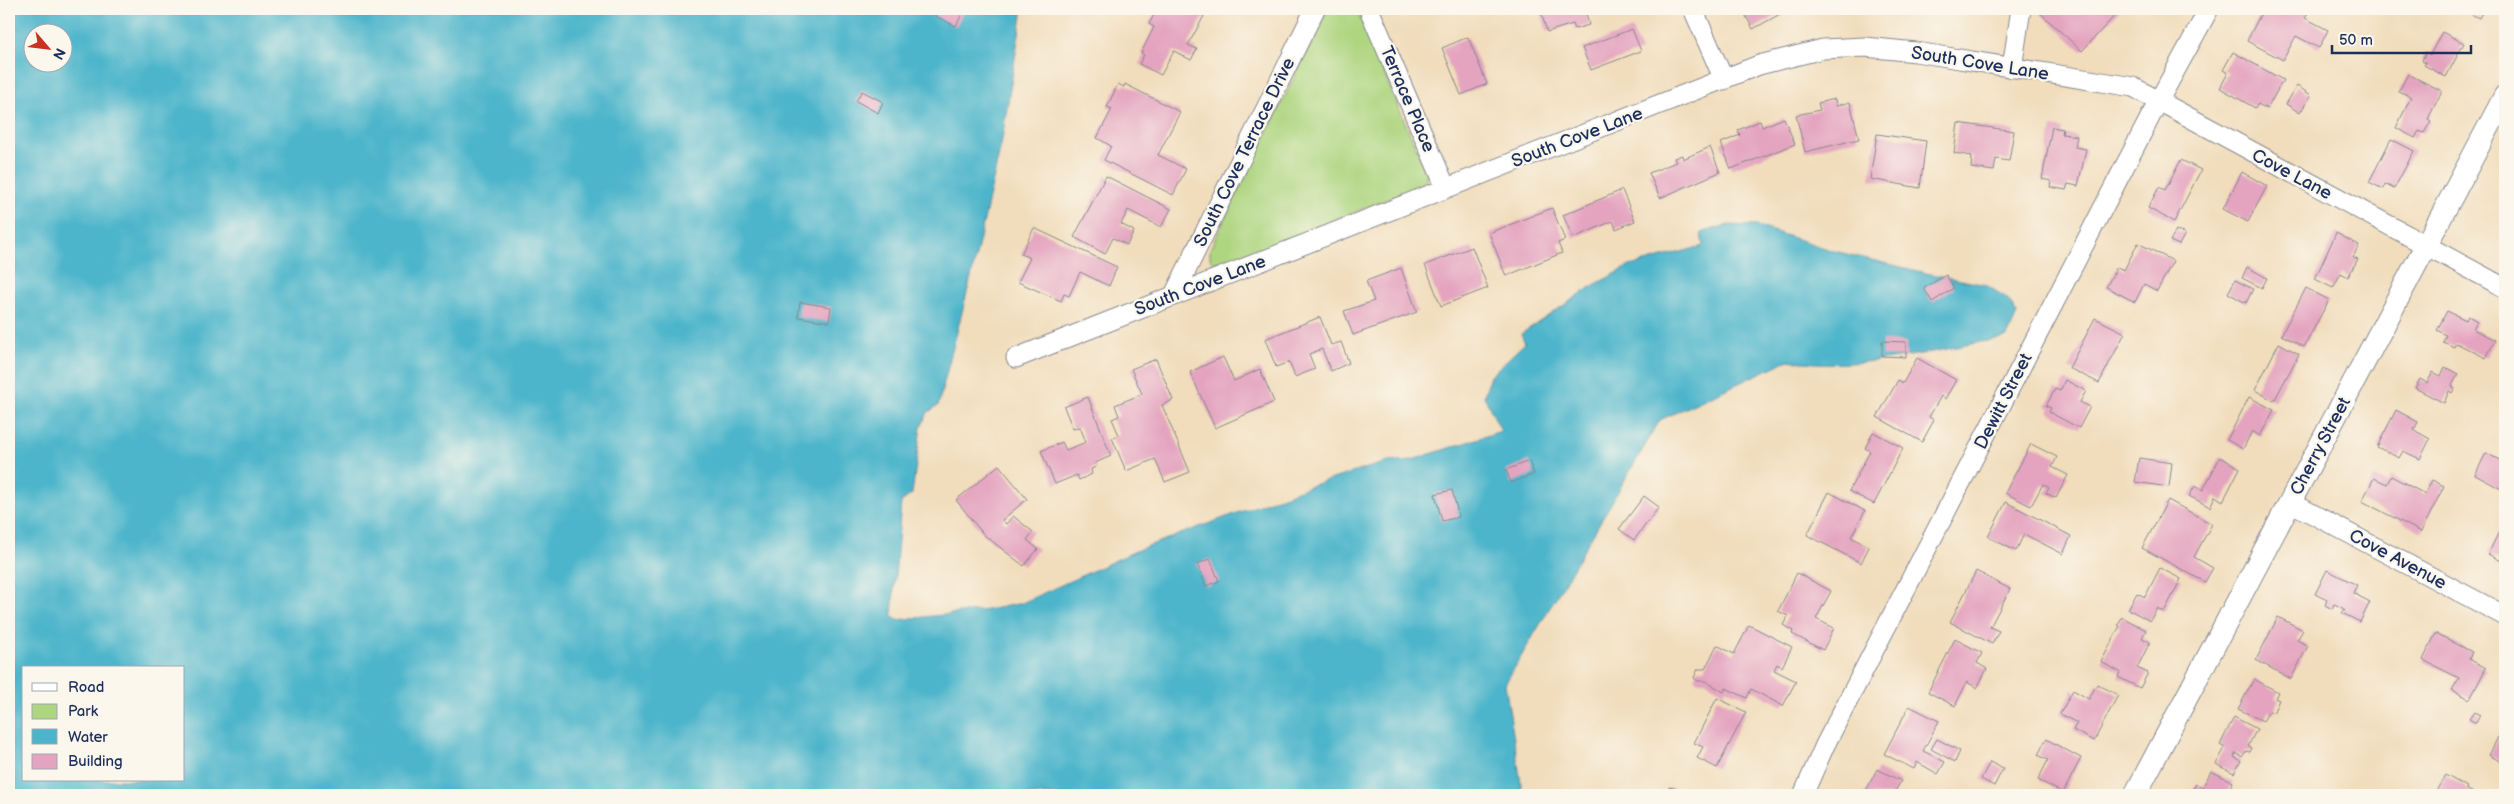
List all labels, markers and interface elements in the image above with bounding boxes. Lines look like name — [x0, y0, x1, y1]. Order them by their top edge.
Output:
north arrow — [22, 22, 72, 72]
scale bar — [2332, 22, 2470, 54]
text: 50 m — [2339, 31, 2373, 50]
street label: South Cove Lane — [1910, 42, 2051, 85]
street label: Terrace Place — [1376, 43, 1439, 156]
text: N — [49, 45, 69, 63]
street label: South Cove Terrace Drive — [1190, 54, 1300, 250]
street label: South Cove Lane — [1509, 103, 1646, 172]
street label: Cove Lane — [2248, 145, 2336, 204]
street label: South Cove Lane — [1132, 251, 1269, 320]
street label: Dewitt Street — [1970, 349, 2037, 453]
street label: Cherry Street — [2286, 393, 2355, 499]
street label: Cove Avenue — [2345, 525, 2450, 594]
legend — [22, 666, 185, 782]
text: Road — [68, 678, 104, 697]
text: Park — [68, 702, 99, 721]
text: Water — [68, 728, 108, 747]
text: Building — [68, 752, 123, 771]

